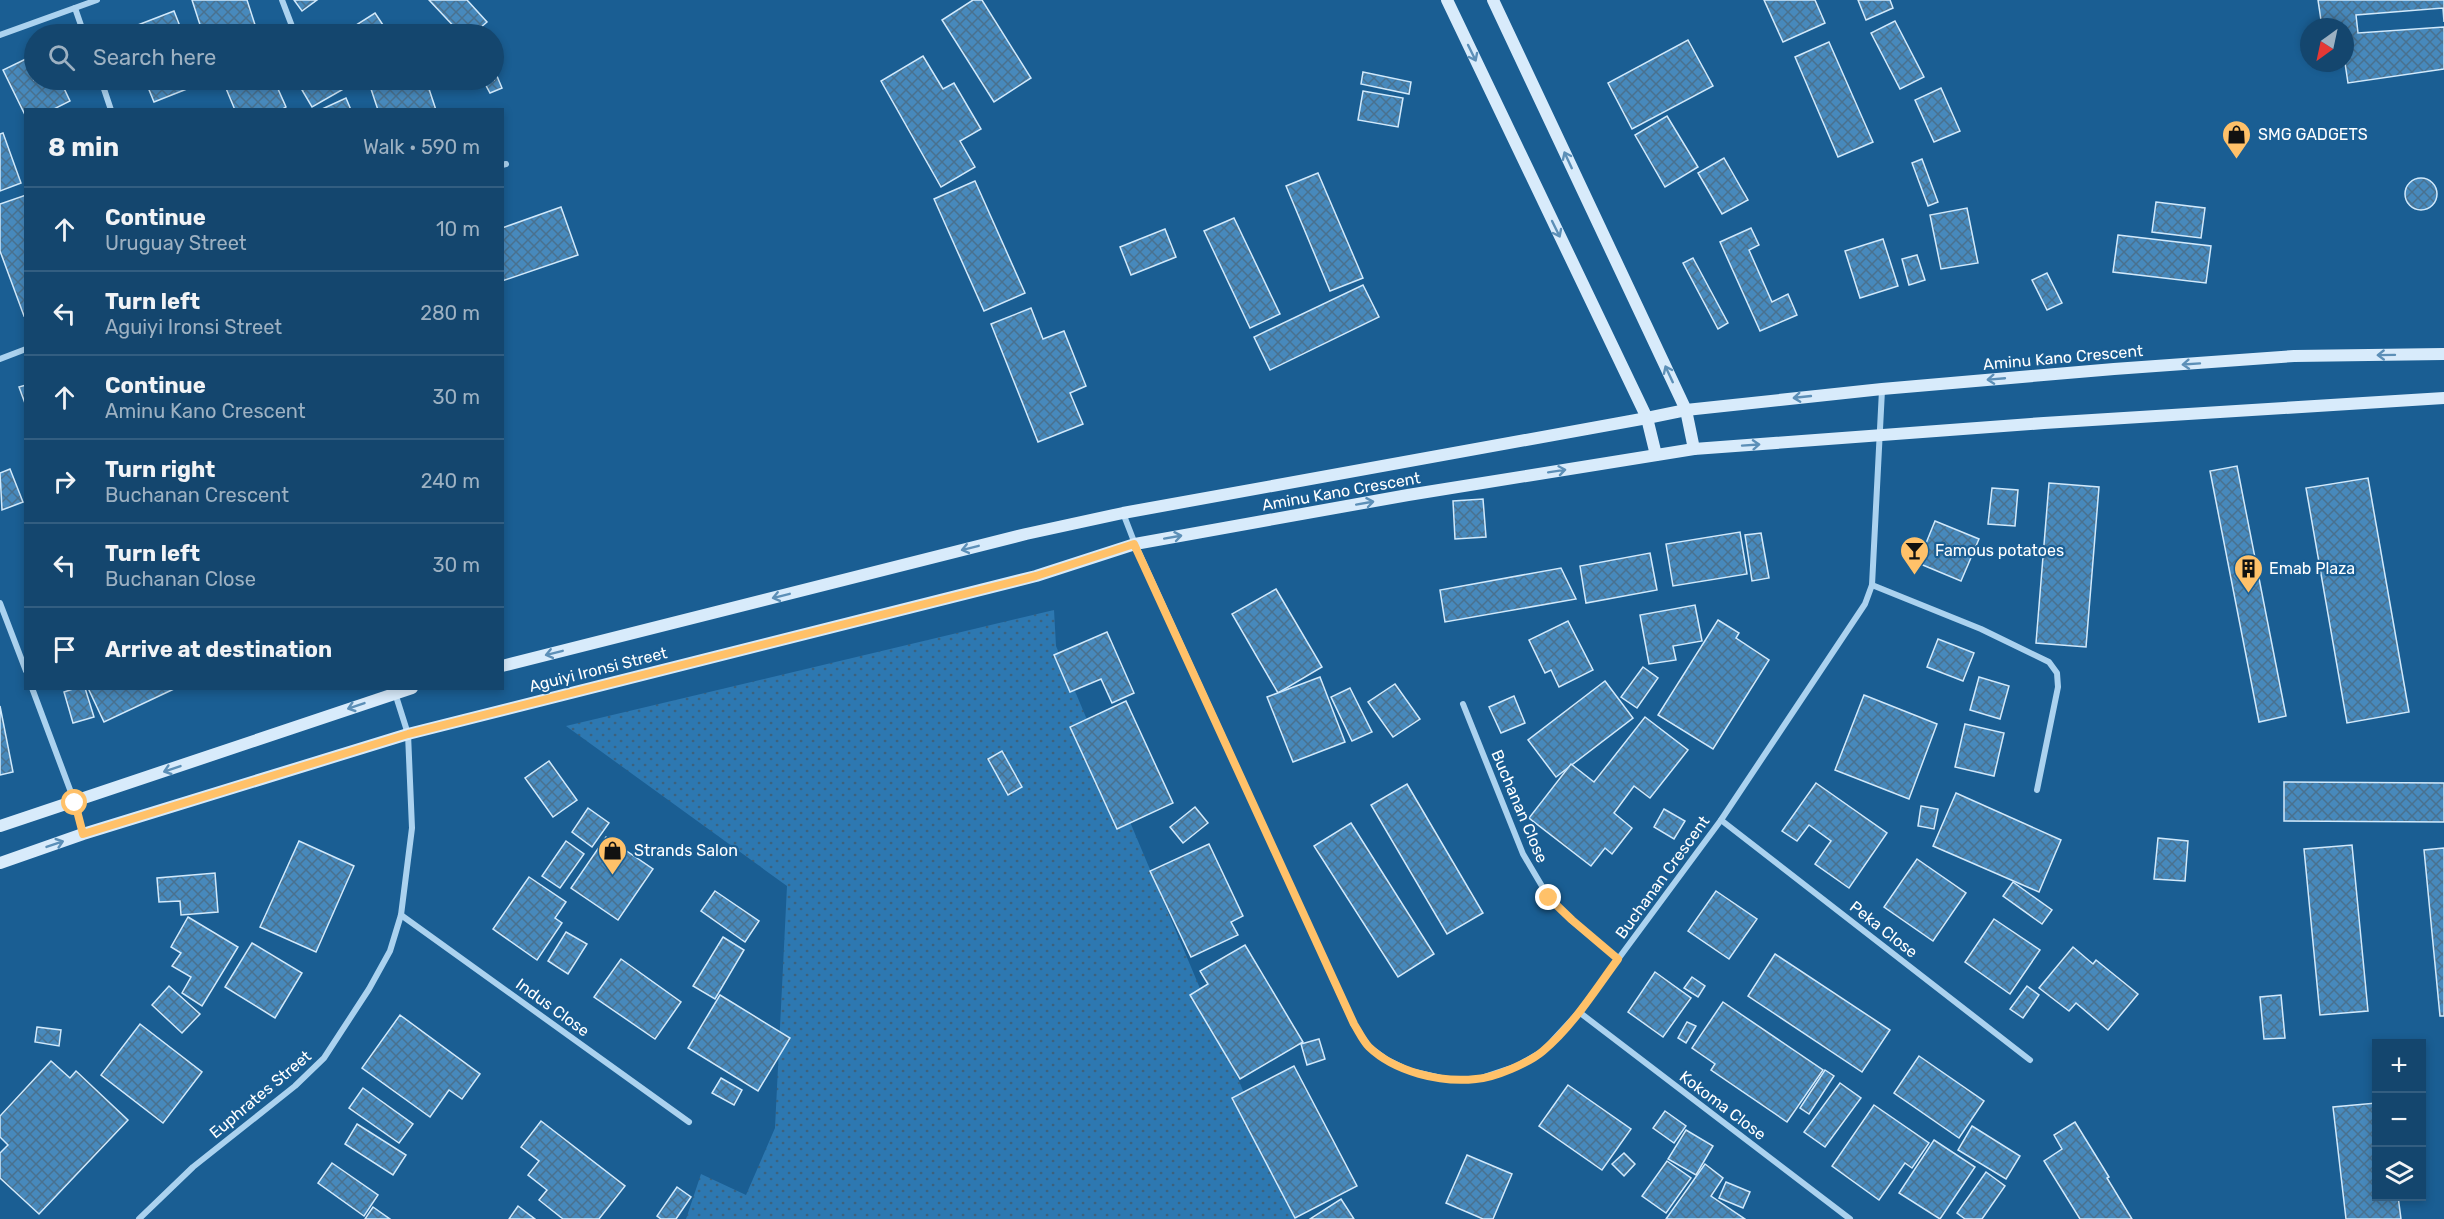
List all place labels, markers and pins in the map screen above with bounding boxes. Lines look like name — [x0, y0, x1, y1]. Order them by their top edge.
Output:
shop icon: SMG GADGETS — [2221, 118, 2253, 160]
place label: SMG GADGETS — [2258, 125, 2368, 144]
bar icon: Famous potatoes — [1898, 534, 1930, 576]
place label: Famous potatoes — [1935, 541, 2064, 560]
building icon: Emab Plaza — [2232, 552, 2264, 594]
place label: Emab Plaza — [2269, 559, 2355, 578]
shop icon: Strands Salon — [597, 834, 629, 876]
place label: Strands Salon — [634, 841, 738, 860]

